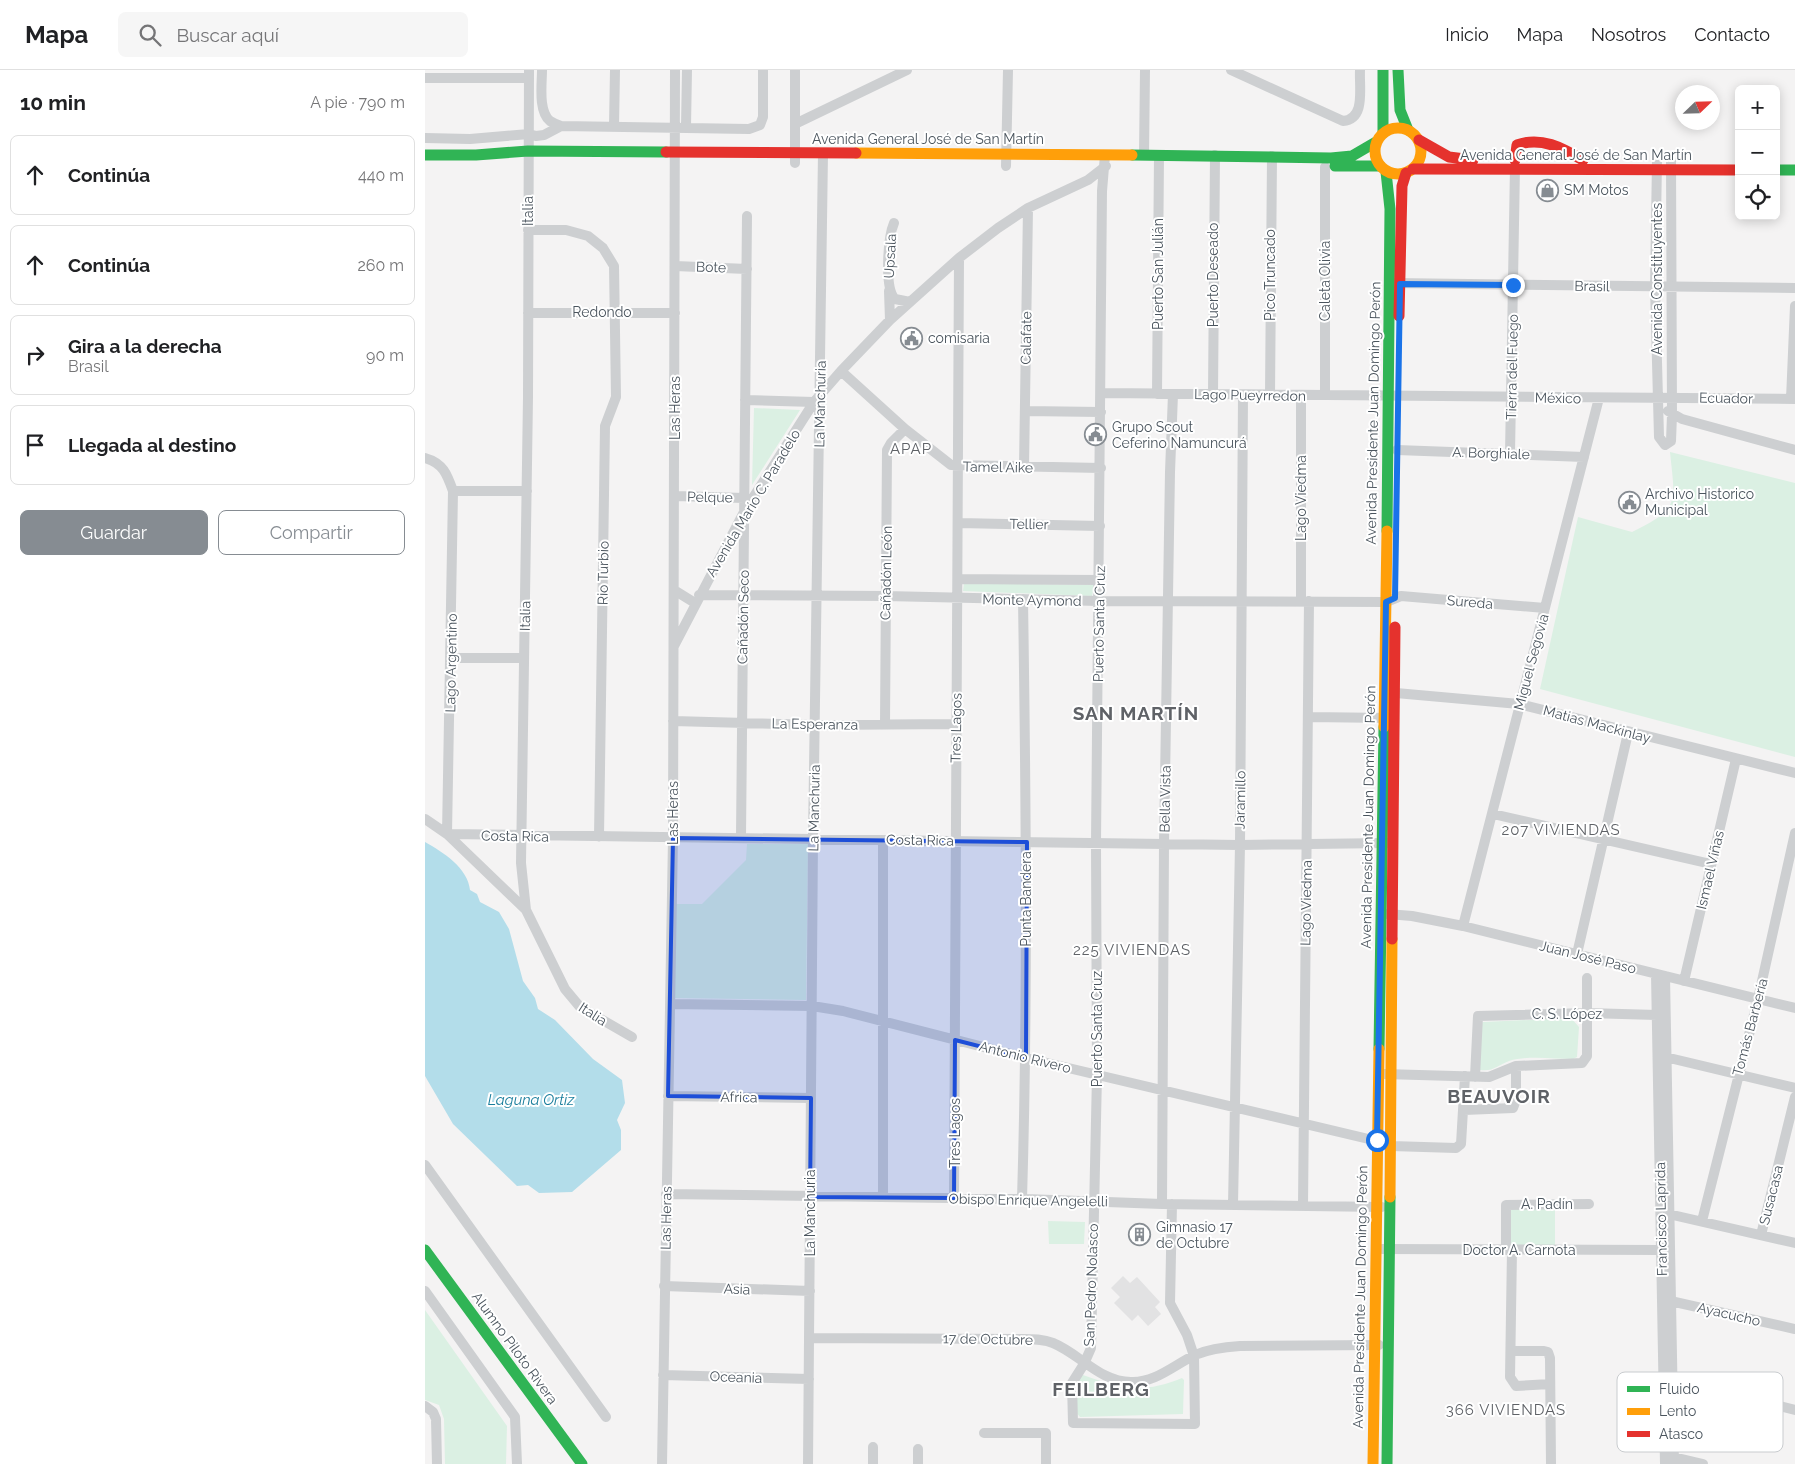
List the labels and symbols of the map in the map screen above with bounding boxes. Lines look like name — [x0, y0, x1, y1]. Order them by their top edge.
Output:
north arrow — [1675, 85, 1720, 130]
street label: Avenida General José de San Martín — [812, 131, 1044, 147]
street label: Avenida General José de San Martín — [1460, 147, 1692, 163]
shop icon: SM Motos — [1536, 178, 1560, 202]
place label: SM Motos — [1564, 182, 1629, 198]
street label: Italia — [520, 196, 536, 226]
street label: Avenida Constituyentes — [1649, 203, 1665, 355]
street label: Puerto San Julián — [1150, 218, 1166, 330]
street label: Puerto Deseado — [1205, 223, 1221, 327]
street label: Pico Truncado — [1262, 229, 1278, 321]
street label: Upsala — [881, 233, 899, 279]
street label: Caleta Olivia — [1317, 241, 1333, 321]
street label: Bote — [696, 258, 726, 276]
route end — [1502, 274, 1525, 297]
street label: Brasil — [1574, 278, 1610, 294]
street label: Avenida Presidente Juan Domingo Perón — [1363, 281, 1383, 545]
street label: Redondo — [572, 304, 632, 320]
street label: Calafate — [1018, 311, 1034, 365]
street label: Tierra del Fuego — [1503, 314, 1521, 420]
public building icon: comisaria — [900, 326, 924, 350]
place label: comisaria — [928, 330, 990, 346]
street label: La Manchuria — [811, 360, 829, 448]
street label: Las Heras — [667, 376, 683, 440]
street label: Lago Pueyrredon — [1194, 386, 1306, 404]
street label: México — [1535, 390, 1581, 406]
street label: Ecuador — [1699, 390, 1753, 406]
place label: Grupo Scout Ceferino Namuncurá — [1112, 419, 1247, 451]
public building icon: Grupo Scout Ceferino Namuncurá — [1084, 423, 1108, 447]
street label: Avenida Mario C. Paradelo — [703, 426, 803, 580]
district label: APAP — [890, 440, 932, 458]
street label: A. Borghiale — [1452, 444, 1530, 462]
street label: Lago Viedma — [1293, 455, 1309, 541]
street label: Tamel Aike — [963, 458, 1033, 476]
place label: Archivo Historico Municipal — [1645, 486, 1754, 518]
street label: Pelque — [687, 489, 733, 505]
public building icon: Archivo Historico Municipal — [1617, 490, 1641, 514]
street label: Tellier — [1009, 516, 1049, 532]
street label: Cañadón León — [877, 526, 895, 620]
street label: Rio Turbio — [594, 541, 612, 605]
street label: Puerto Santa Cruz — [1090, 566, 1108, 682]
street label: Cañadón Seco — [734, 570, 752, 664]
street label: Monte Aymond — [982, 591, 1082, 609]
street label: Sureda — [1446, 592, 1494, 612]
street label: Italia — [517, 601, 533, 631]
street label: Miguel Segovia — [1510, 612, 1552, 712]
street label: Lago Argentino — [442, 613, 460, 713]
street label: Avenida Presidente Juan Domingo Perón — [1358, 685, 1378, 949]
street label: Tres Lagos — [947, 693, 965, 763]
district label: SAN MARTÍN — [1073, 702, 1199, 724]
street label: Matias Mackinlay — [1542, 702, 1653, 746]
street label: La Esperanza — [772, 715, 858, 733]
street label: La Manchuria — [805, 764, 823, 852]
street label: Bella Vista — [1156, 765, 1174, 833]
street label: Jaramillo — [1231, 771, 1249, 829]
street label: Las Heras — [665, 781, 681, 845]
district label: 207 VIVIENDAS — [1501, 821, 1621, 839]
street label: Costa Rica — [481, 827, 549, 845]
street label: Ismael Viñas — [1693, 829, 1727, 911]
street label: Costa Rica — [886, 831, 954, 849]
street label: Punta Bandera — [1018, 851, 1034, 947]
street label: Lago Viedma — [1297, 860, 1315, 946]
street label: Juan José Paso — [1538, 937, 1638, 977]
district label: 225 VIVIENDAS — [1073, 941, 1191, 959]
street label: Puerto Santa Cruz — [1089, 971, 1105, 1087]
street label: Tomás Barbería — [1729, 976, 1771, 1078]
street label: Italia — [576, 999, 610, 1029]
street label: C. S. López — [1532, 1006, 1602, 1022]
street label: Antonio Rivero — [977, 1038, 1073, 1076]
district label: BEAUVOIR — [1447, 1085, 1551, 1107]
street label: Africa — [720, 1089, 758, 1105]
water label: Laguna Ortiz — [488, 1091, 575, 1109]
street label: Tres Lagos — [947, 1098, 963, 1168]
route start — [1366, 1129, 1389, 1152]
street label: Francisco Laprida — [1652, 1162, 1670, 1276]
street label: Susacasa — [1756, 1164, 1786, 1226]
street label: Avenida Presidente Juan Domingo Perón — [1350, 1165, 1370, 1429]
street label: La Manchuria — [802, 1169, 818, 1257]
street label: Las Heras — [657, 1186, 675, 1250]
street label: Obispo Enrique Angelelli — [948, 1191, 1108, 1209]
street label: A. Padín — [1521, 1196, 1573, 1212]
place label: Gimnasio 17 de Octubre — [1156, 1219, 1233, 1251]
street label: San Pedro Nolasco — [1081, 1223, 1101, 1347]
building icon: Gimnasio 17 de Octubre — [1128, 1223, 1152, 1247]
street label: Doctor A. Carnota — [1462, 1242, 1576, 1258]
street label: Asia — [723, 1281, 751, 1297]
street label: Alumno Piloto Rivera — [469, 1289, 561, 1407]
street label: Ayacucho — [1696, 1299, 1762, 1329]
street label: 17 de Octubre — [943, 1330, 1033, 1348]
street label: Oceania — [709, 1368, 763, 1386]
legend — [1617, 1372, 1783, 1452]
district label: FEILBERG — [1052, 1378, 1150, 1400]
text: Fluido — [1659, 1381, 1699, 1397]
district label: 366 VIVIENDAS — [1446, 1401, 1566, 1419]
text: Lento — [1659, 1403, 1696, 1419]
text: Atasco — [1659, 1426, 1703, 1442]

